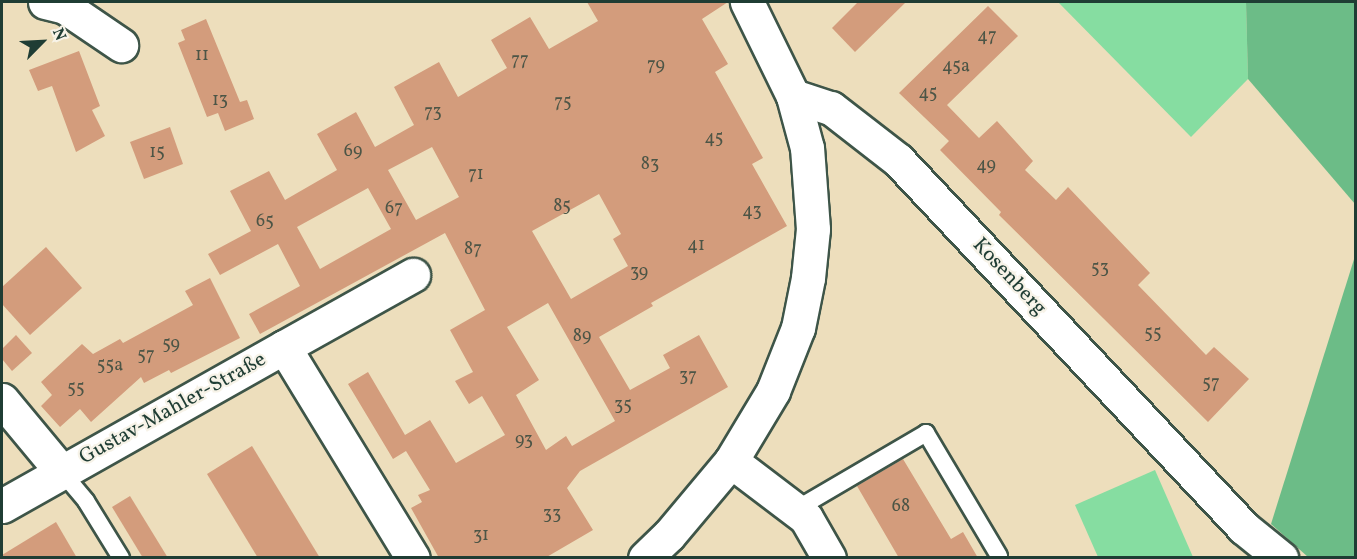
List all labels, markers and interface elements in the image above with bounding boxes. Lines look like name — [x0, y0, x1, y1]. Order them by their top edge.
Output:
north arrow — [12, 12, 72, 72]
text: N — [46, 25, 71, 44]
house number: 47 — [977, 26, 997, 48]
house number: 11 — [195, 45, 209, 67]
house number: 77 — [511, 50, 529, 72]
house number: 79 — [647, 55, 665, 77]
house number: 45a — [942, 56, 970, 78]
house number: 45 — [919, 83, 937, 105]
house number: 13 — [212, 90, 228, 112]
house number: 75 — [554, 92, 572, 114]
house number: 73 — [424, 102, 442, 124]
house number: 45 — [705, 128, 723, 150]
house number: 69 — [344, 141, 362, 163]
house number: 15 — [149, 142, 165, 164]
house number: 83 — [641, 154, 659, 176]
house number: 49 — [976, 155, 996, 177]
house number: 71 — [468, 164, 484, 186]
house number: 85 — [553, 196, 571, 218]
house number: 67 — [385, 198, 403, 220]
house number: 43 — [742, 201, 762, 223]
house number: 65 — [256, 211, 274, 233]
street label: Kosenberg — [967, 233, 1051, 321]
house number: 41 — [687, 235, 705, 257]
house number: 87 — [464, 239, 482, 261]
house number: 53 — [1091, 258, 1109, 280]
house number: 39 — [630, 262, 648, 284]
house number: 55 — [1144, 323, 1162, 345]
house number: 89 — [573, 326, 591, 348]
house number: 59 — [162, 334, 180, 356]
house number: 57 — [137, 345, 155, 367]
street label: Gustav-Mahler-Straße — [75, 347, 271, 471]
house number: 55a — [97, 355, 123, 377]
house number: 37 — [679, 366, 697, 388]
house number: 57 — [1202, 373, 1220, 395]
house number: 55 — [67, 378, 85, 400]
house number: 35 — [614, 395, 632, 417]
house number: 93 — [515, 430, 533, 452]
house number: 68 — [892, 496, 910, 518]
house number: 33 — [543, 504, 561, 526]
house number: 31 — [473, 525, 489, 547]

